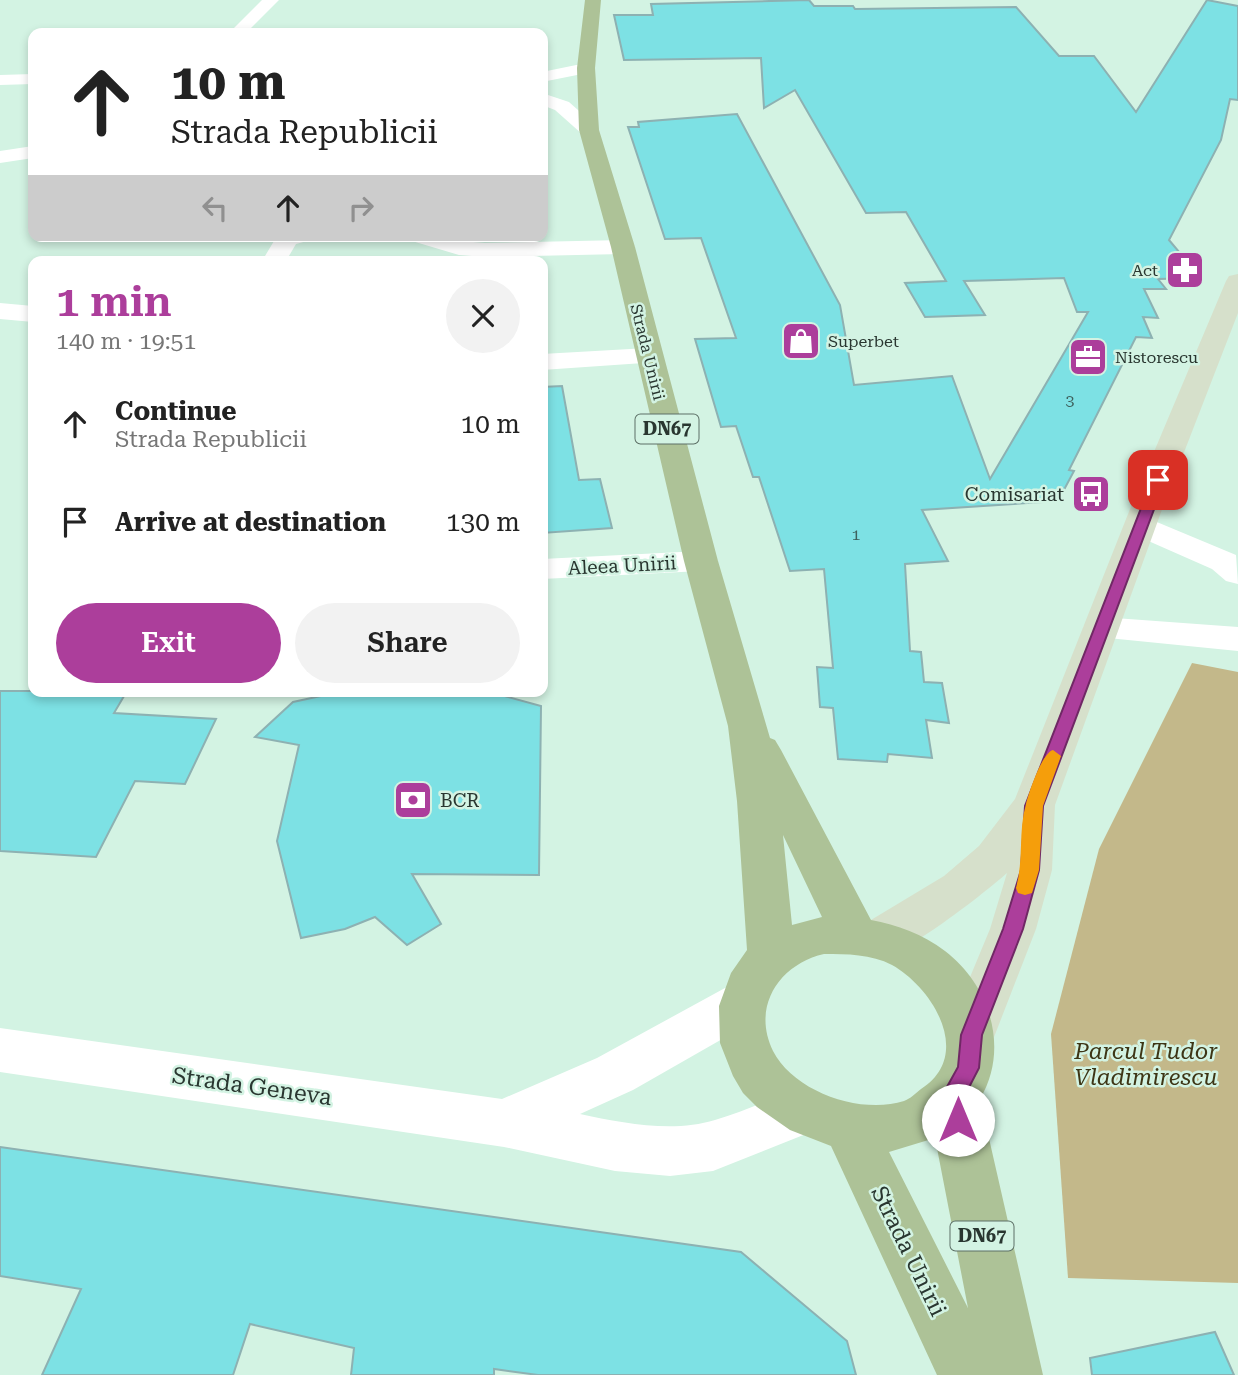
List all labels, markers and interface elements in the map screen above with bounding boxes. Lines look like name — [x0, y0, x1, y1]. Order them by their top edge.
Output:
text: 10 m — [171, 54, 286, 111]
icon: ahead — [56, 56, 147, 147]
text: Strada Republicii — [171, 113, 438, 151]
icon: left — [196, 189, 234, 227]
icon: ahead — [269, 189, 307, 227]
icon: right — [342, 189, 380, 227]
pharmacy icon: Act — [1164, 249, 1206, 291]
place label: Act — [1132, 261, 1158, 280]
text: 1 min — [56, 277, 172, 326]
button: close — [446, 279, 520, 353]
street label: Strada Unirii — [626, 302, 669, 402]
shop icon: Superbet — [780, 320, 822, 362]
text: 140 m · 19:51 — [56, 328, 196, 355]
place label: Superbet — [828, 332, 899, 351]
office icon: Nistorescu — [1067, 336, 1109, 378]
place label: Nistorescu — [1115, 348, 1198, 367]
house number: 3 — [1066, 391, 1075, 410]
text: Continue — [115, 396, 237, 426]
icon: ahead — [56, 405, 94, 443]
text: 10 m — [461, 409, 520, 439]
road number: DN67 — [636, 414, 698, 444]
text: Strada Republicii — [115, 426, 307, 453]
pin — [1128, 450, 1188, 510]
icon: arrive — [1139, 461, 1177, 499]
bus stop icon: Comisariat — [1070, 473, 1112, 515]
place label: Comisariat — [965, 483, 1064, 506]
icon: arrive — [56, 503, 94, 541]
text: Arrive at destination — [115, 507, 386, 537]
text: 130 m — [446, 507, 520, 537]
house number: 1 — [852, 525, 861, 544]
street label: Aleea Unirii — [567, 551, 677, 580]
button: Exit — [56, 603, 281, 683]
button: Share — [295, 603, 520, 683]
bank icon: BCR — [392, 779, 434, 821]
place label: BCR — [440, 789, 480, 812]
park label: Parcul Tudor Vladimirescu — [1073, 1038, 1218, 1091]
street label: Strada Geneva — [170, 1062, 334, 1111]
position arrow — [921, 1083, 995, 1157]
street label: Strada Unirii — [865, 1182, 952, 1321]
road number: DN67 — [950, 1222, 1014, 1251]

